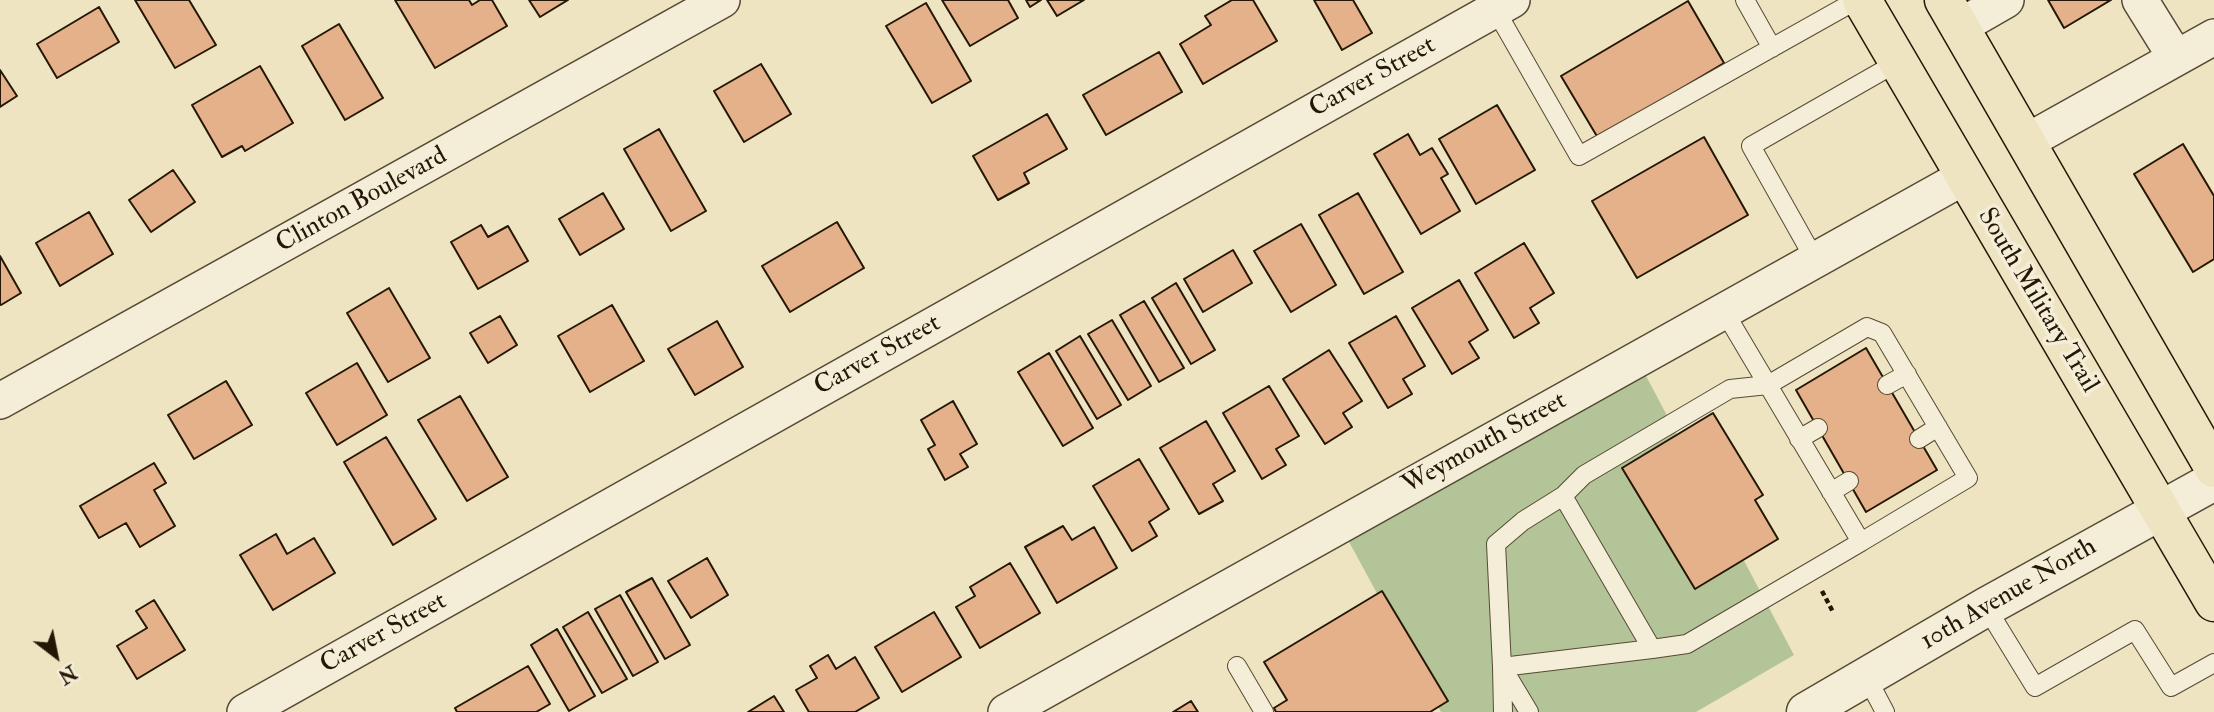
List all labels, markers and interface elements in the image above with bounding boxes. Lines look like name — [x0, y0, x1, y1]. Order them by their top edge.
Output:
street label: Carver Street — [1305, 31, 1441, 125]
street label: Clinton Boulevard — [271, 141, 453, 261]
street label: South Military Trail — [1970, 203, 2104, 399]
street label: Carver Street — [810, 309, 946, 403]
street label: Weymouth Street — [1398, 386, 1572, 502]
street label: 10th Avenue North — [1916, 532, 2102, 658]
street label: Carver Street — [316, 587, 452, 681]
north arrow — [21, 621, 91, 691]
text: N — [54, 659, 81, 688]

